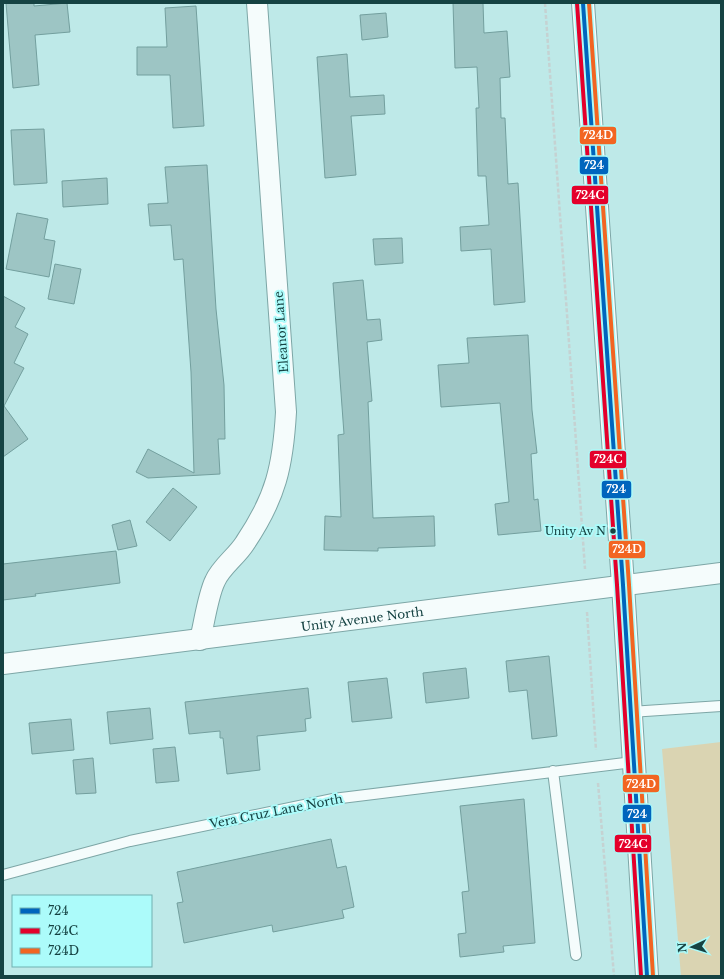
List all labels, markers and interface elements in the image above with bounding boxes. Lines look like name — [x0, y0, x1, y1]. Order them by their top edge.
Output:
line badge: 724D — [579, 126, 617, 145]
text: 724D — [583, 128, 613, 142]
line badge: 724 — [579, 156, 609, 175]
text: 724 — [584, 158, 604, 172]
line badge: 724C — [571, 185, 609, 205]
text: 724C — [575, 188, 605, 202]
street label: Eleanor Lane — [271, 291, 291, 373]
line badge: 724C — [589, 450, 627, 469]
text: 724C — [593, 452, 623, 466]
line badge: 724 — [601, 480, 632, 499]
text: 724 — [606, 482, 626, 496]
place label: Unity Av N — [545, 524, 606, 538]
marker: Unity Av N — [608, 526, 618, 536]
line badge: 724D — [608, 540, 646, 559]
text: 724D — [612, 542, 642, 556]
street label: Unity Avenue North — [300, 603, 424, 634]
line badge: 724D — [622, 774, 660, 793]
text: 724D — [626, 777, 656, 791]
street label: Vera Cruz Lane North — [207, 791, 344, 831]
line badge: 724 — [622, 804, 652, 823]
text: 724 — [627, 807, 647, 821]
line badge: 724C — [614, 834, 652, 853]
text: 724C — [618, 837, 648, 851]
legend — [12, 895, 152, 967]
text: 724 — [48, 903, 68, 918]
text: 724C — [48, 923, 78, 938]
north arrow — [672, 927, 712, 967]
text: N — [675, 941, 689, 953]
text: 724D — [48, 943, 79, 958]

